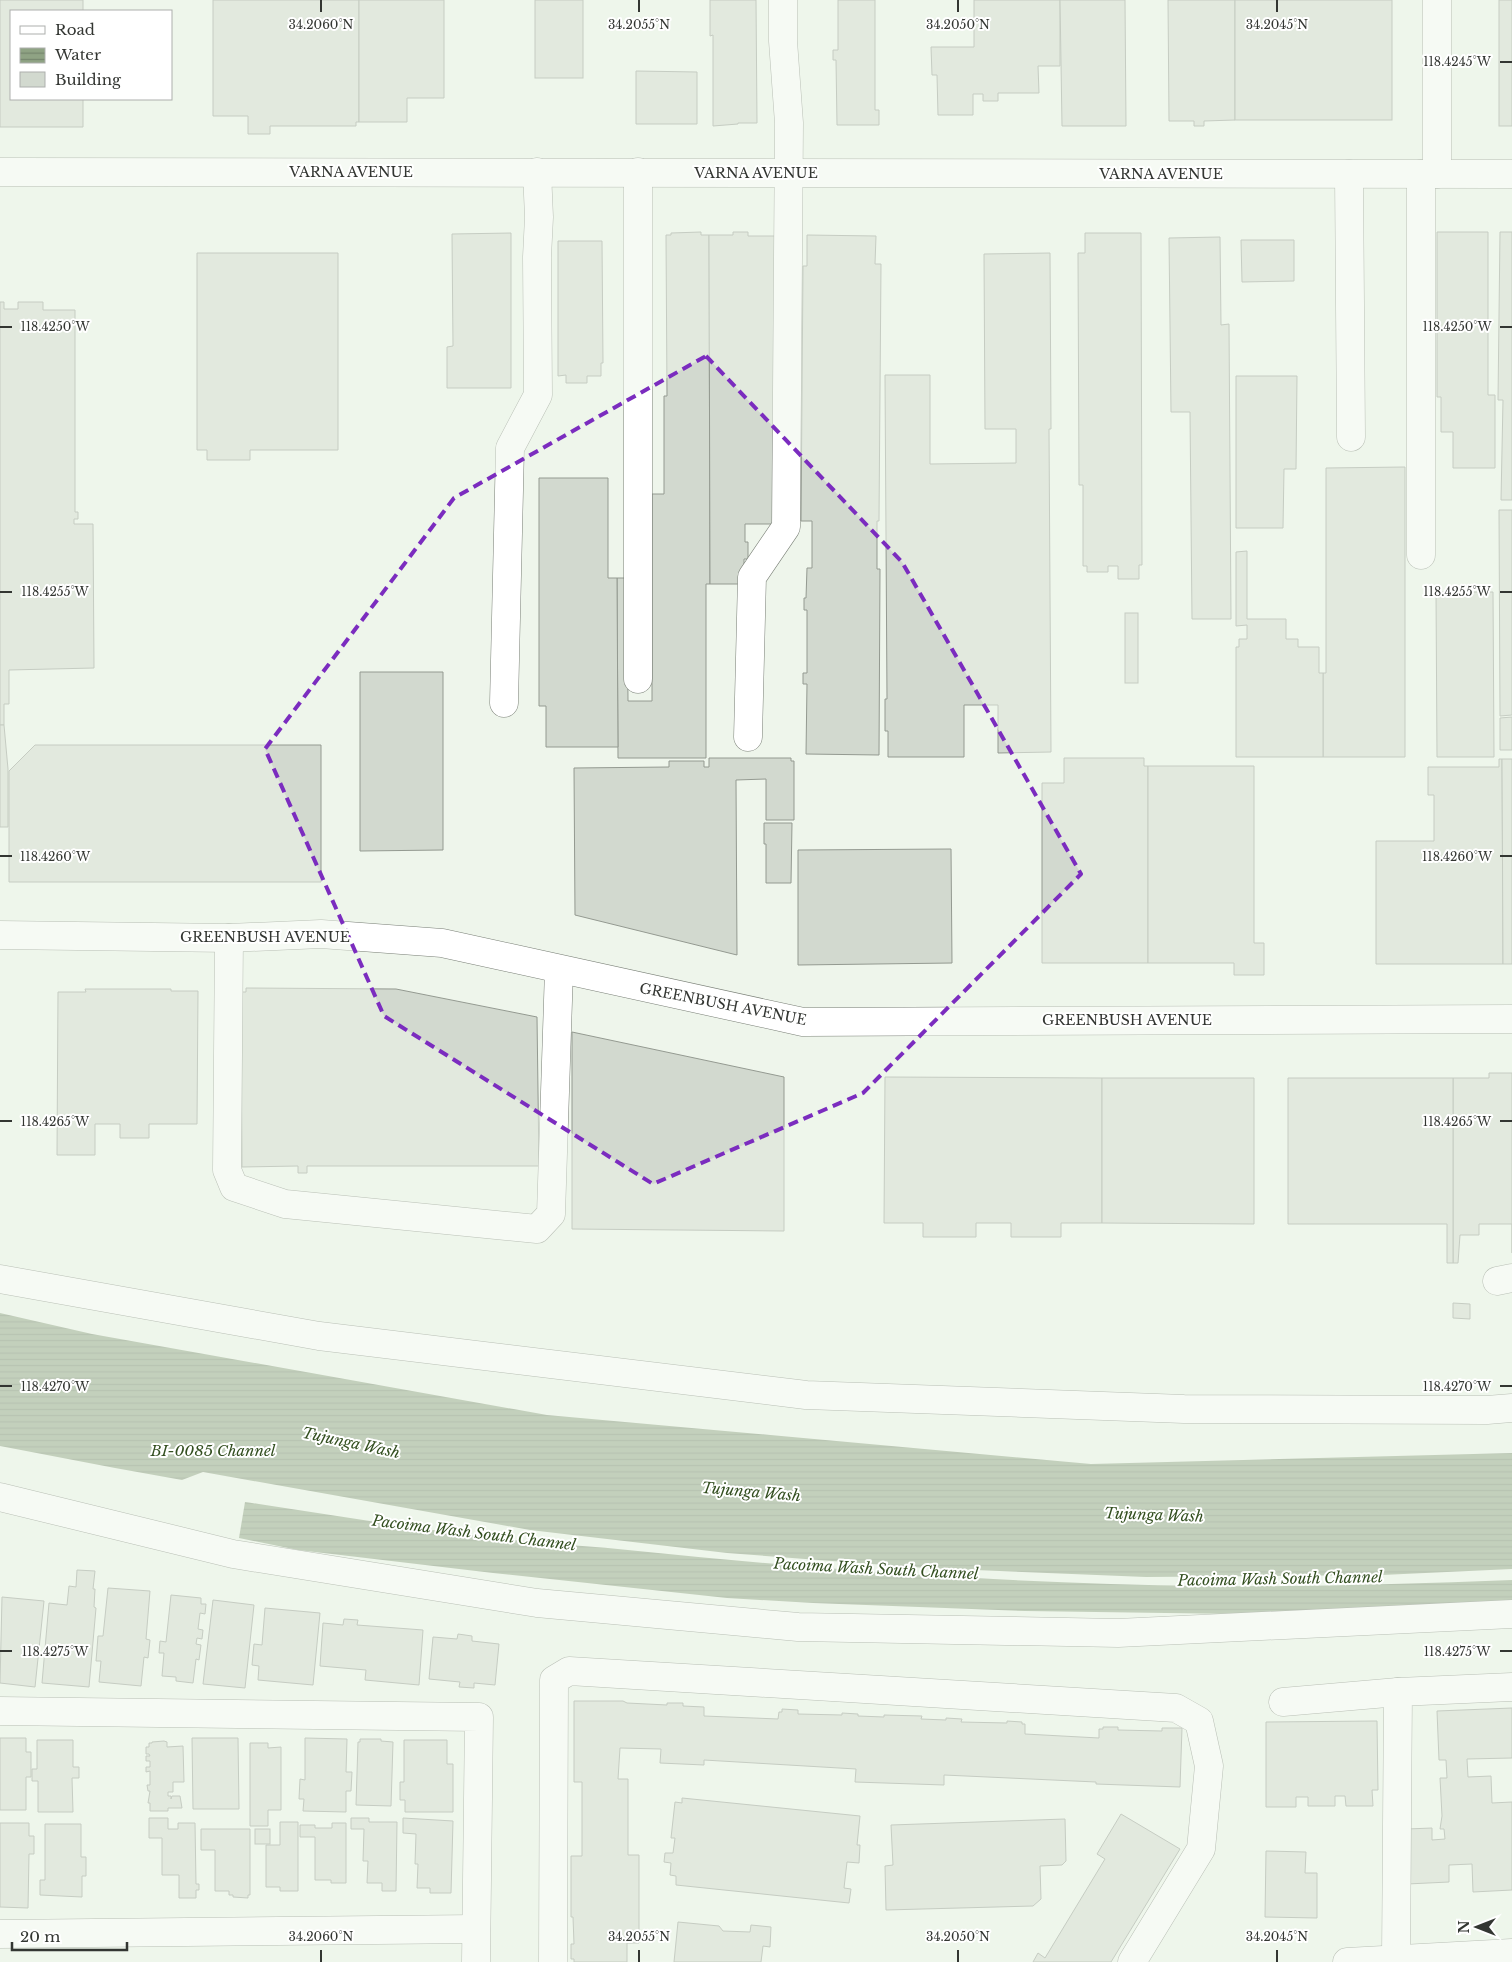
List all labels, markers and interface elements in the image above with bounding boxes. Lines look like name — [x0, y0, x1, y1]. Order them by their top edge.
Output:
legend — [10, 10, 172, 100]
text: 34.2060°N — [289, 17, 354, 32]
text: 34.2055°N — [608, 17, 670, 32]
text: 34.2050°N — [926, 17, 990, 32]
text: 34.2045°N — [1246, 17, 1308, 32]
text: Road — [55, 20, 95, 39]
text: Water — [54, 45, 102, 64]
text: 118.4245°W — [1423, 54, 1492, 69]
text: Building — [55, 70, 122, 89]
street label: VARNA AVENUE — [288, 163, 413, 181]
street label: VARNA AVENUE — [693, 164, 818, 182]
street label: VARNA AVENUE — [1098, 165, 1223, 183]
text: 118.4250°W — [20, 319, 90, 334]
text: 118.4250°W — [1422, 319, 1492, 334]
text: 118.4255°W — [21, 584, 90, 599]
text: 118.4255°W — [1423, 584, 1492, 599]
text: 118.4260°W — [20, 849, 91, 864]
text: 118.4260°W — [1422, 849, 1493, 864]
street label: GREENBUSH AVENUE — [180, 928, 350, 946]
street label: GREENBUSH AVENUE — [638, 979, 808, 1029]
street label: GREENBUSH AVENUE — [1042, 1011, 1212, 1029]
text: 118.4265°W — [21, 1114, 90, 1129]
text: 118.4265°W — [1423, 1114, 1492, 1129]
text: 118.4270°W — [21, 1379, 90, 1394]
text: 118.4270°W — [1423, 1379, 1492, 1394]
water label: Tujunga Wash — [300, 1423, 402, 1462]
water label: BI-0085 Channel — [150, 1441, 276, 1460]
water label: Tujunga Wash — [701, 1478, 802, 1505]
water label: Tujunga Wash — [1104, 1503, 1205, 1526]
water label: Pacoima Wash South Channel — [370, 1510, 577, 1554]
water label: Pacoima Wash South Channel — [772, 1554, 979, 1583]
water label: Pacoima Wash South Channel — [1176, 1567, 1383, 1590]
text: 118.4275°W — [22, 1644, 89, 1659]
text: 118.4275°W — [1424, 1644, 1491, 1659]
north arrow — [1452, 1902, 1502, 1952]
scale bar — [12, 1920, 128, 1952]
text: N — [1455, 1920, 1473, 1934]
text: 20 m — [20, 1927, 60, 1946]
text: 34.2060°N — [289, 1929, 354, 1944]
text: 34.2055°N — [608, 1929, 670, 1944]
text: 34.2050°N — [926, 1929, 990, 1944]
text: 34.2045°N — [1246, 1929, 1308, 1944]

